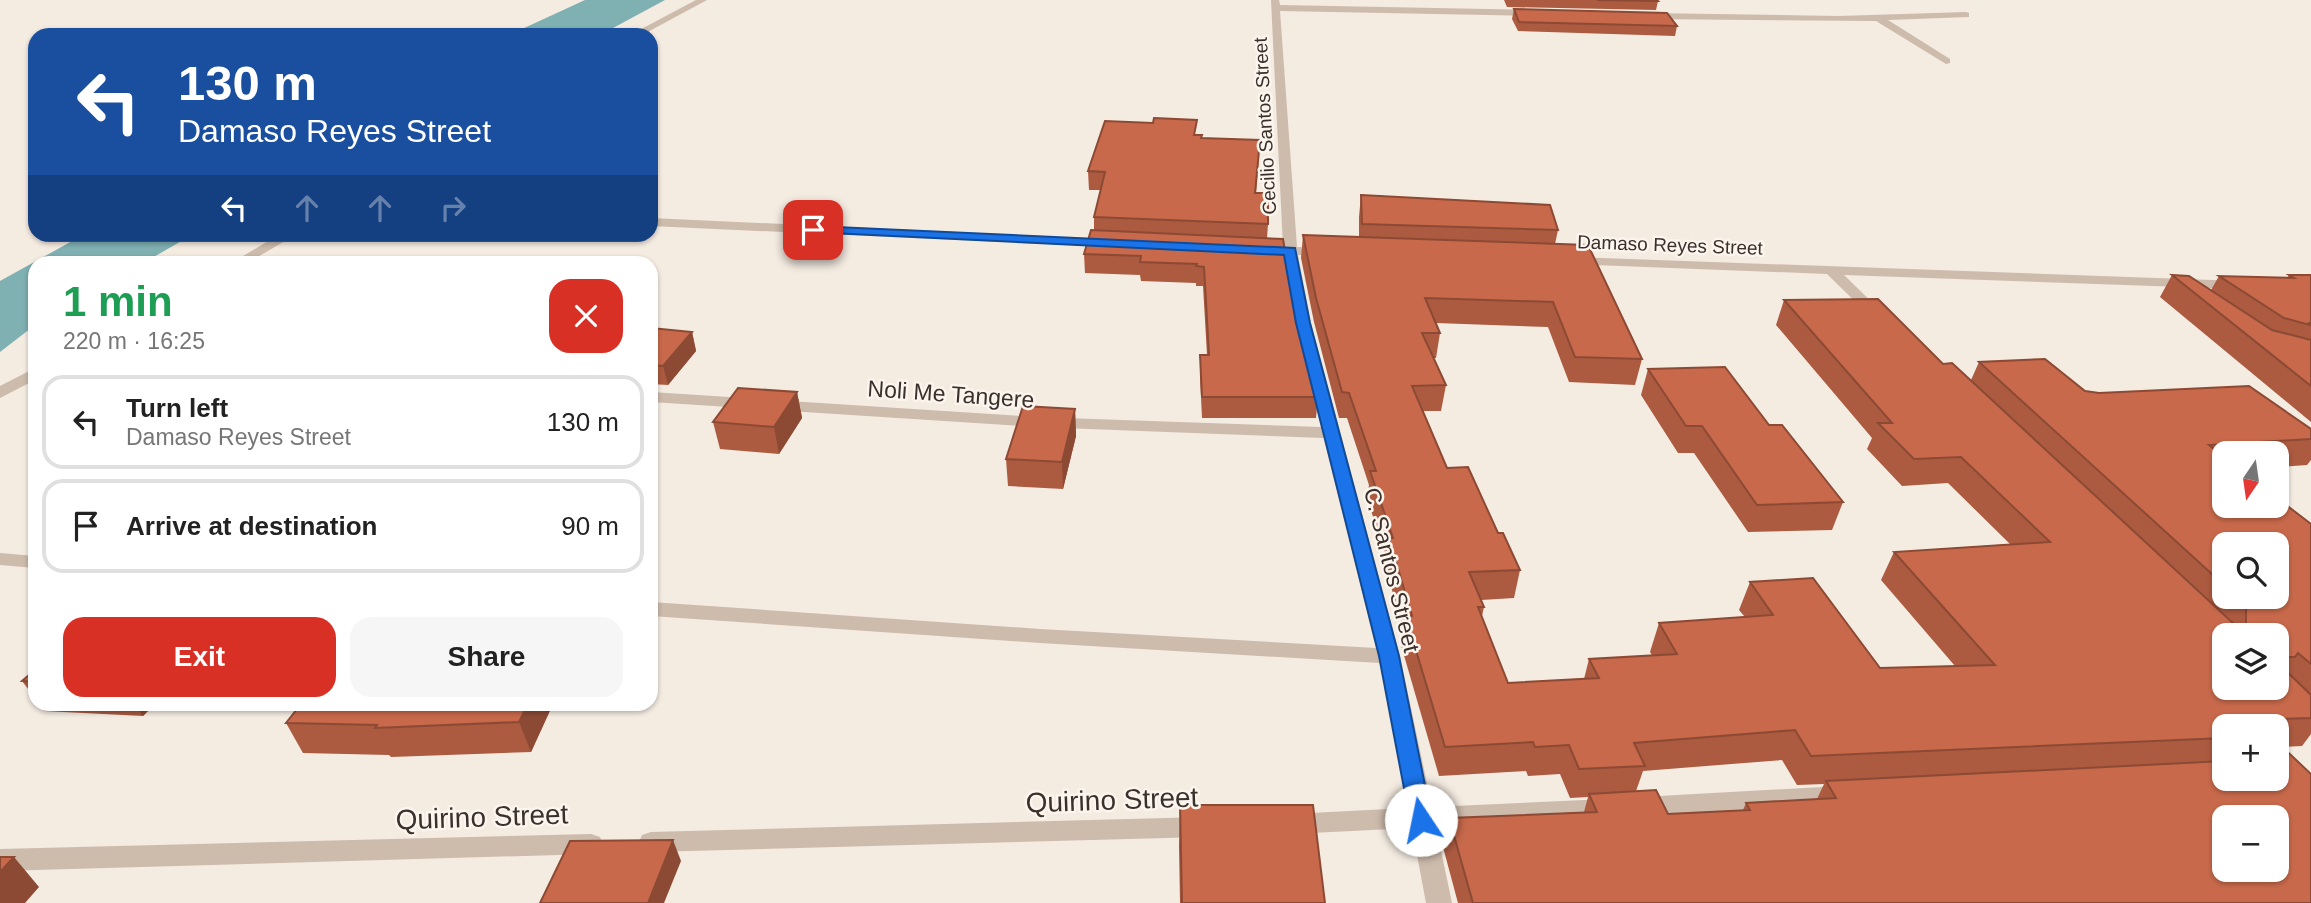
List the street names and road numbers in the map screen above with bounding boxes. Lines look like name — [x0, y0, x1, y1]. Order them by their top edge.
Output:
street label: Cecilio Santos Street — [1250, 36, 1280, 215]
street label: Damaso Reyes Street — [1577, 231, 1764, 259]
street label: Noli Me Tangere — [867, 375, 1035, 413]
street label: C. Santos Street — [1359, 485, 1425, 656]
street label: Quirino Street — [1025, 781, 1199, 819]
street label: Quirino Street — [395, 798, 569, 836]

